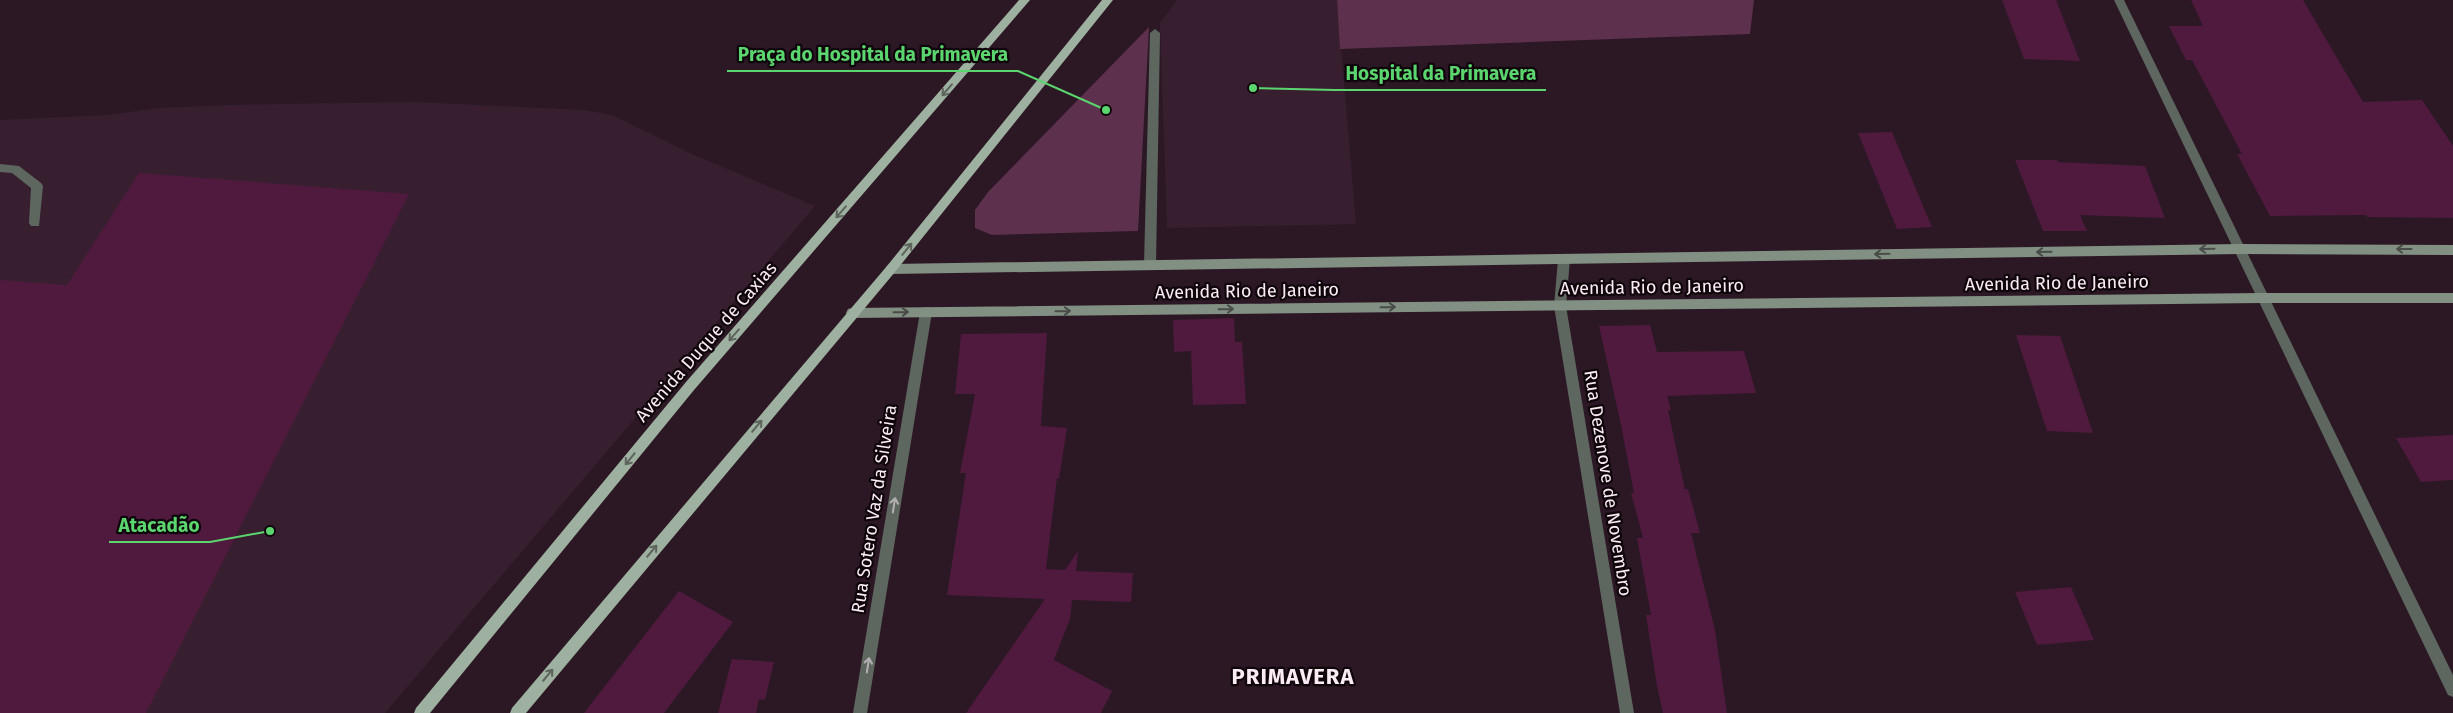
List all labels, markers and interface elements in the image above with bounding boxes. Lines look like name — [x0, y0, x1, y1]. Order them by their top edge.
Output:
callout: Praça do Hospital da Primavera — [727, 37, 1018, 71]
text: Praça do Hospital da Primavera — [738, 43, 1008, 66]
callout: Hospital da Primavera — [1335, 56, 1546, 90]
text: Hospital da Primavera — [1345, 62, 1537, 85]
one-way arrow — [942, 83, 953, 96]
one-way arrow — [835, 206, 847, 219]
one-way arrow — [902, 243, 913, 256]
one-way arrow — [2199, 244, 2216, 254]
one-way arrow — [2397, 244, 2413, 254]
one-way arrow — [2037, 247, 2053, 257]
one-way arrow — [1874, 249, 1890, 259]
street label: Avenida Duque de Caxias — [631, 258, 781, 426]
street label: Avenida Rio de Janeiro — [1965, 270, 2149, 296]
street label: Avenida Rio de Janeiro — [1560, 274, 1744, 300]
street label: Avenida Rio de Janeiro — [1155, 278, 1339, 304]
one-way arrow — [1380, 303, 1396, 312]
one-way arrow — [1217, 304, 1233, 314]
one-way arrow — [1054, 306, 1071, 316]
one-way arrow — [892, 307, 908, 317]
one-way arrow — [729, 329, 740, 342]
street label: Rua Dezenove de Novembro — [1579, 368, 1637, 598]
street label: Rua Sotero Vaz da Silveira — [847, 403, 901, 615]
one-way arrow — [751, 420, 762, 433]
one-way arrow — [624, 453, 635, 466]
one-way arrow — [890, 497, 900, 513]
callout: Atacadão — [109, 508, 210, 542]
text: Atacadão — [118, 514, 199, 537]
one-way arrow — [647, 544, 658, 557]
one-way arrow — [863, 657, 873, 673]
district label: PRIMAVERA — [1232, 663, 1354, 690]
one-way arrow — [542, 669, 553, 682]

